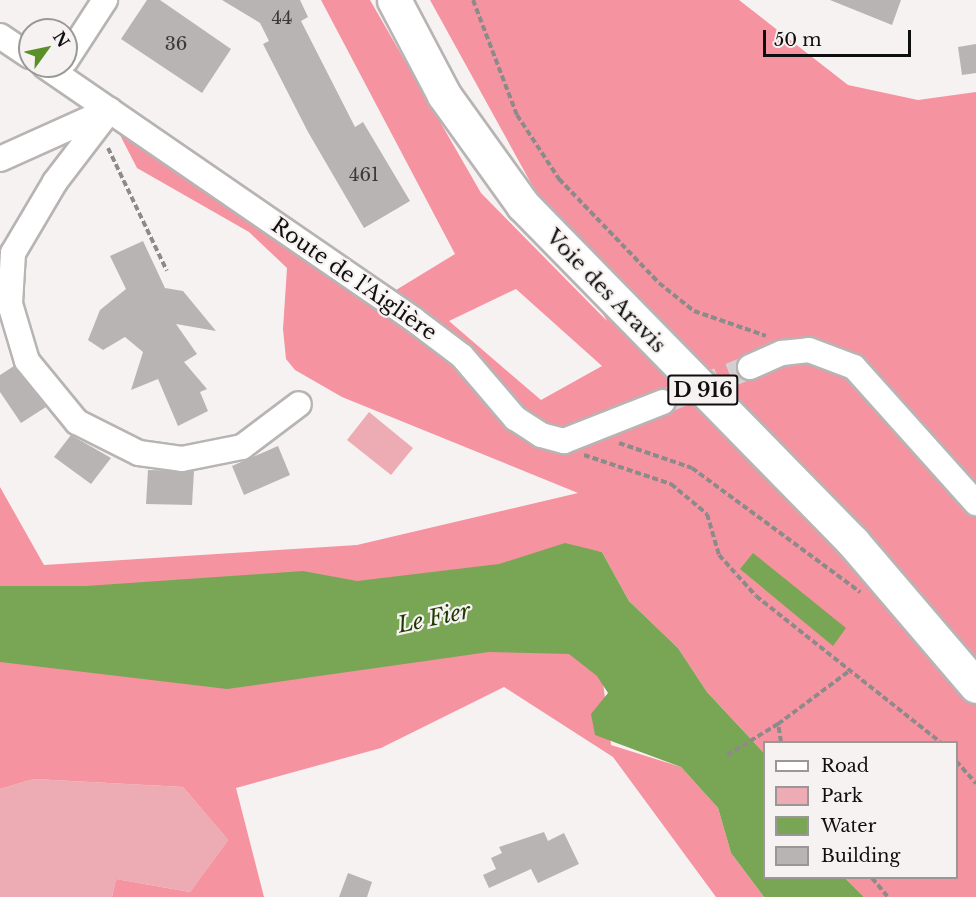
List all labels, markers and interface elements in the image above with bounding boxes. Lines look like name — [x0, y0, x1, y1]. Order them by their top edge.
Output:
house number: 44 — [271, 7, 293, 29]
north arrow — [18, 18, 78, 78]
scale bar — [766, 18, 914, 56]
text: N — [49, 28, 74, 51]
text: 50 m — [774, 29, 822, 51]
house number: 36 — [165, 33, 187, 55]
house number: 461 — [349, 164, 379, 186]
street label: Route de l'Aiglière — [266, 212, 442, 346]
street label: Voie des Aravis — [541, 224, 671, 358]
road number: D 916 — [667, 373, 739, 407]
water label: Le Fier — [395, 597, 473, 639]
legend — [763, 741, 958, 879]
text: Road — [821, 755, 869, 777]
text: Park — [821, 785, 863, 807]
text: Water — [821, 815, 876, 837]
text: Building — [821, 845, 900, 867]

